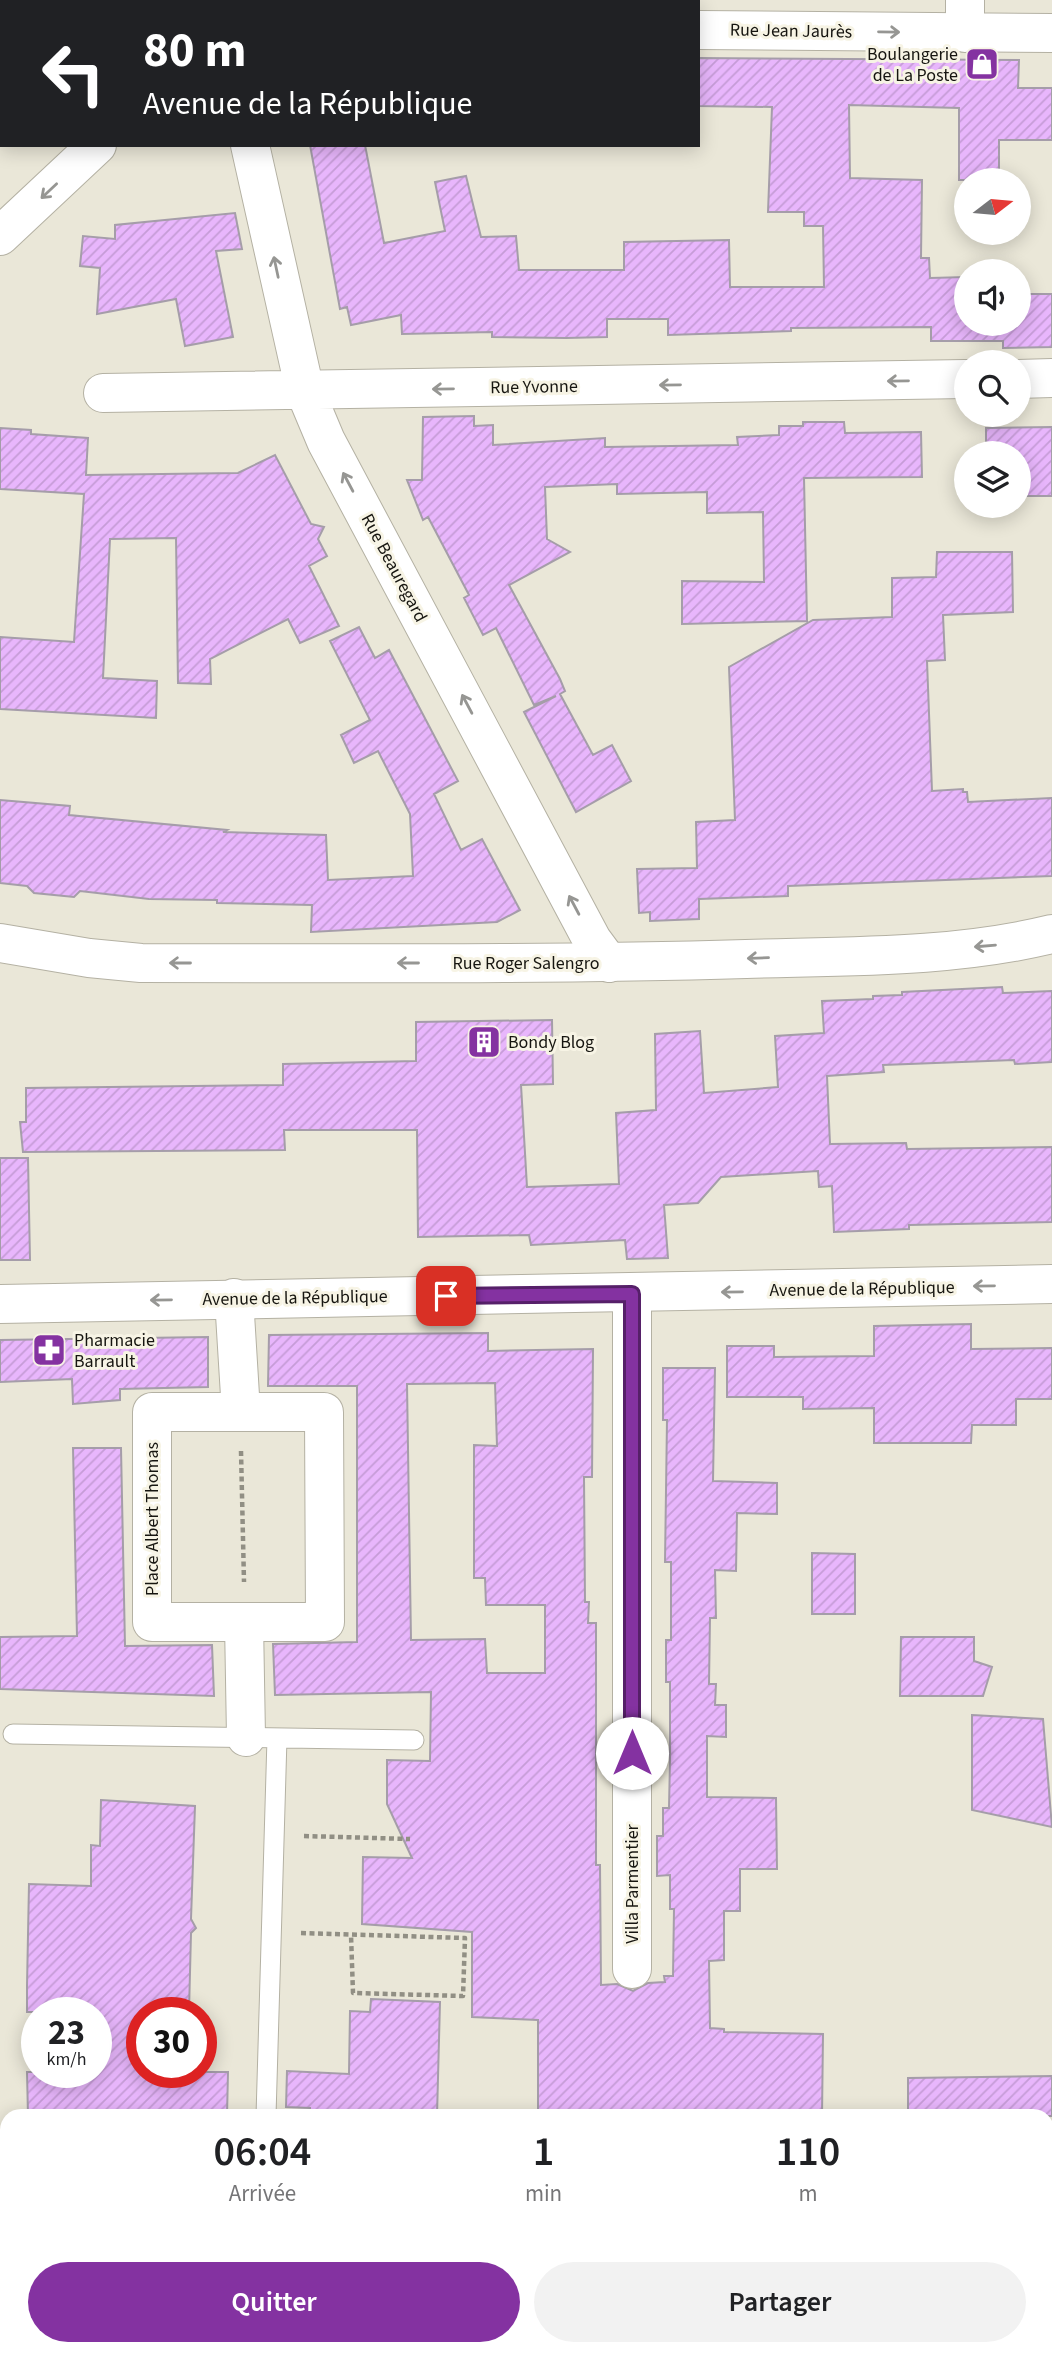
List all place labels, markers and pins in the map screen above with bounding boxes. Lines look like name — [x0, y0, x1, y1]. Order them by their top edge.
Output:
place label: Boulangerie de La Poste — [867, 42, 958, 88]
shop icon: Boulangerie de La Poste — [963, 45, 1001, 83]
building icon: Bondy Blog — [465, 1023, 503, 1061]
place label: Bondy Blog — [508, 1030, 594, 1055]
pin — [416, 1266, 476, 1326]
place label: Pharmacie Barrault — [74, 1328, 155, 1374]
pharmacy icon: Pharmacie Barrault — [30, 1331, 68, 1369]

